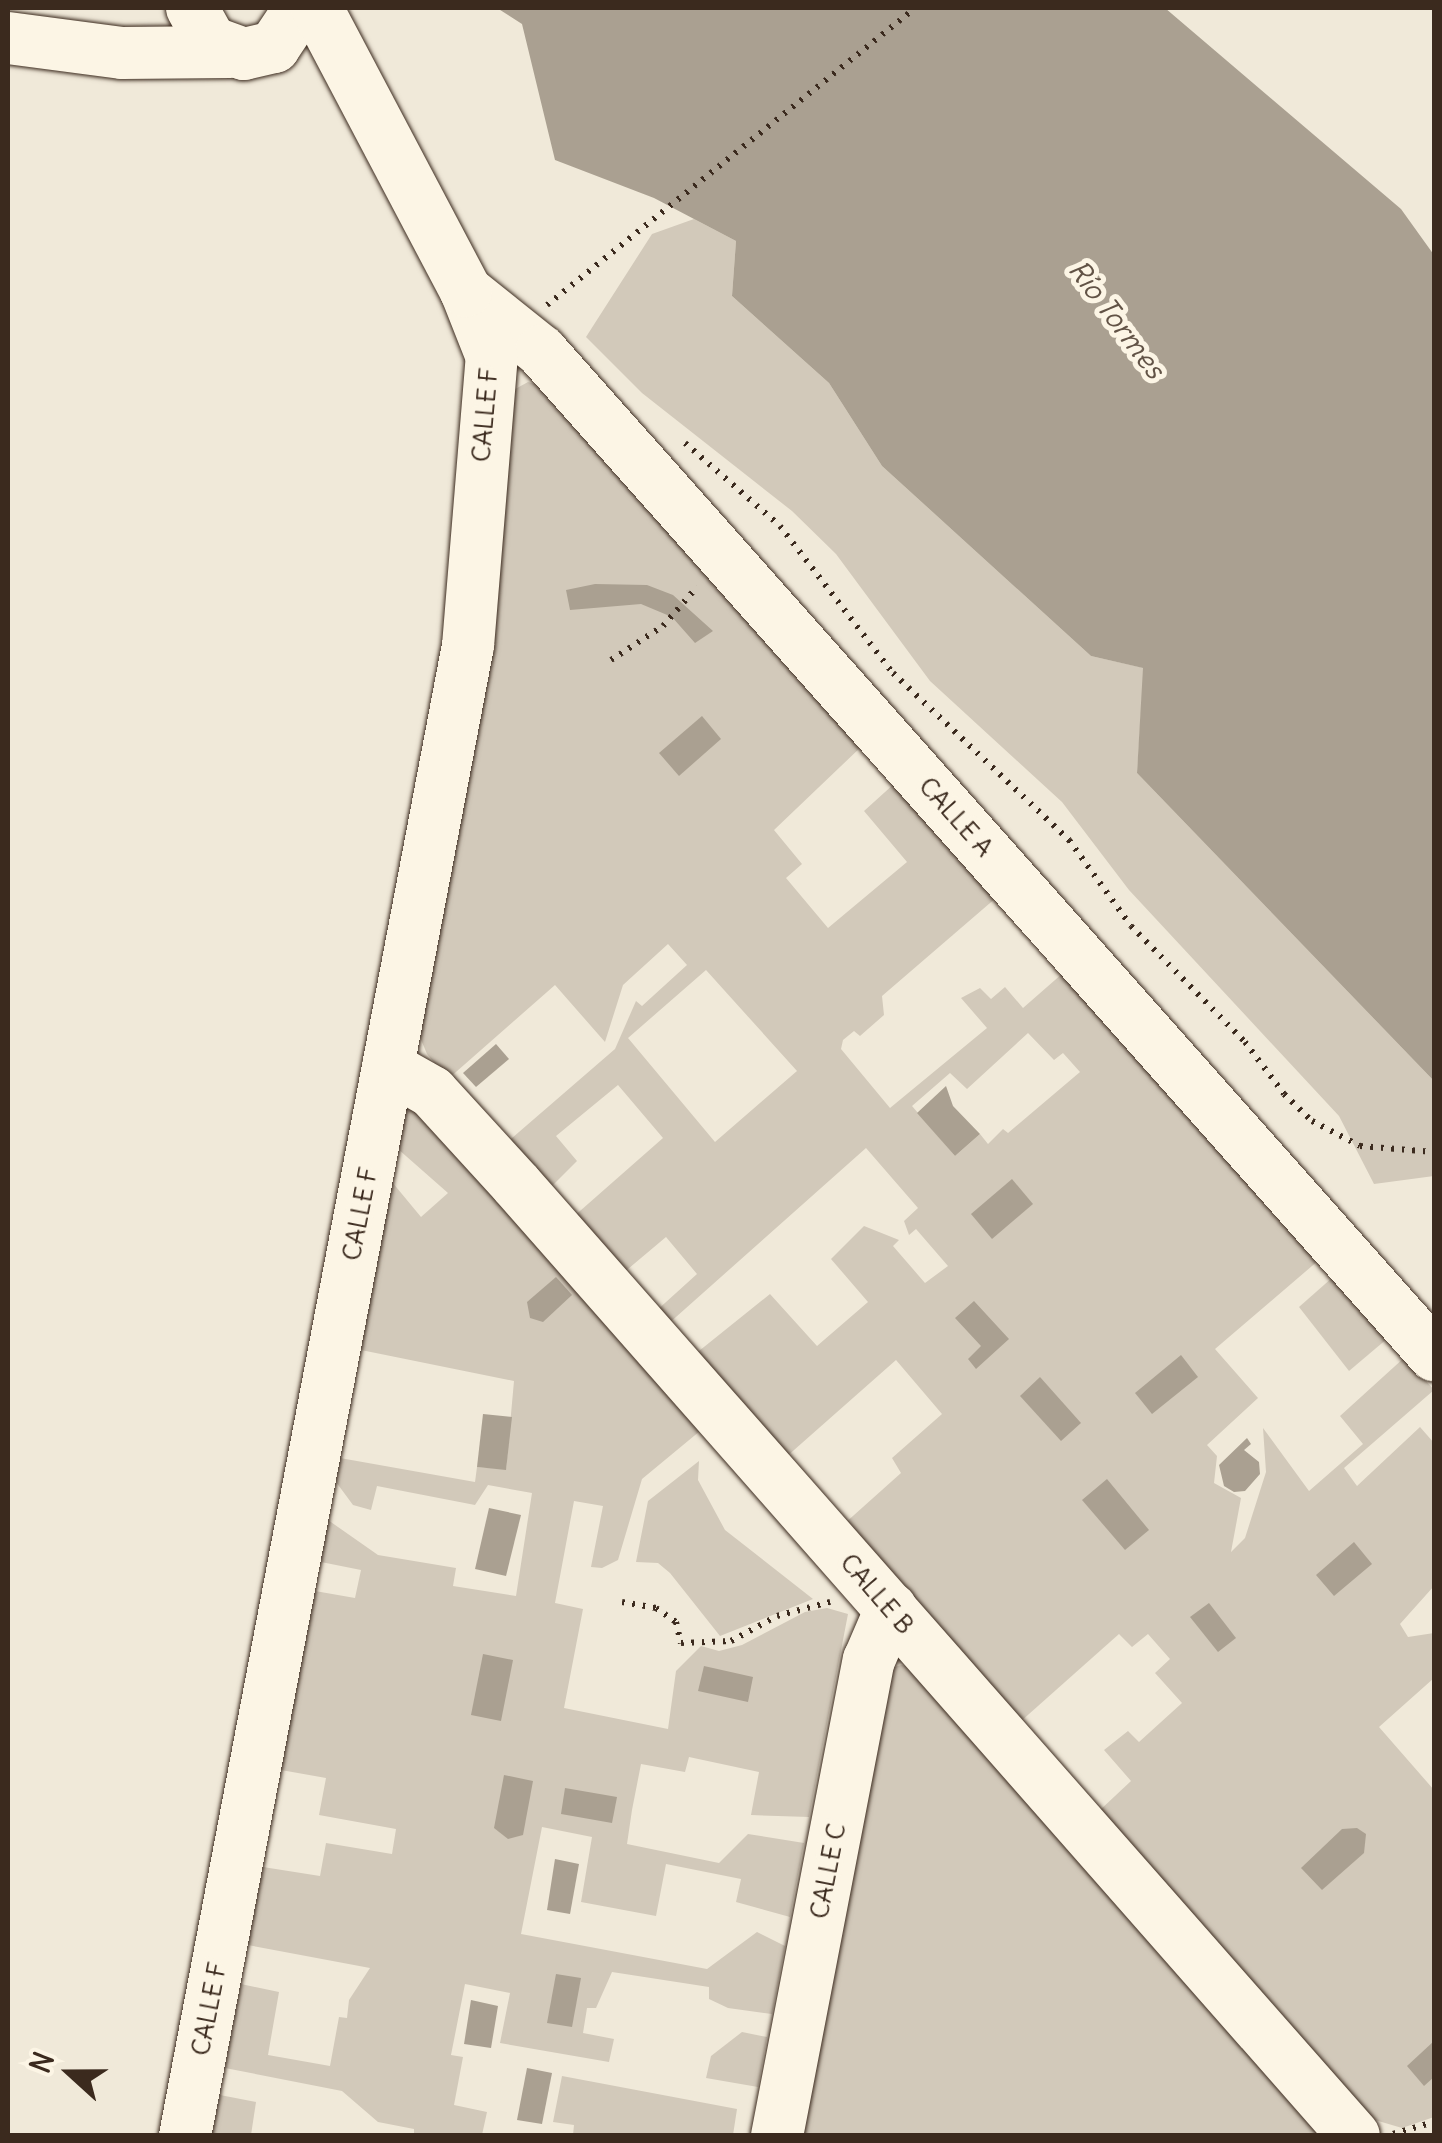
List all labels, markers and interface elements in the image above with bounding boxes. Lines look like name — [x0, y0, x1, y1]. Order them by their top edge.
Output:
water label: Río Tormes — [1062, 253, 1172, 385]
street label: CALLE F — [466, 367, 504, 463]
street label: CALLE A — [913, 771, 999, 863]
street label: CALLE F — [336, 1165, 384, 1263]
street label: CALLE B — [834, 1548, 920, 1640]
street label: CALLE C — [804, 1821, 852, 1921]
street label: CALLE F — [185, 1960, 233, 2058]
north arrow — [20, 2023, 120, 2123]
text: N — [22, 2047, 62, 2078]

